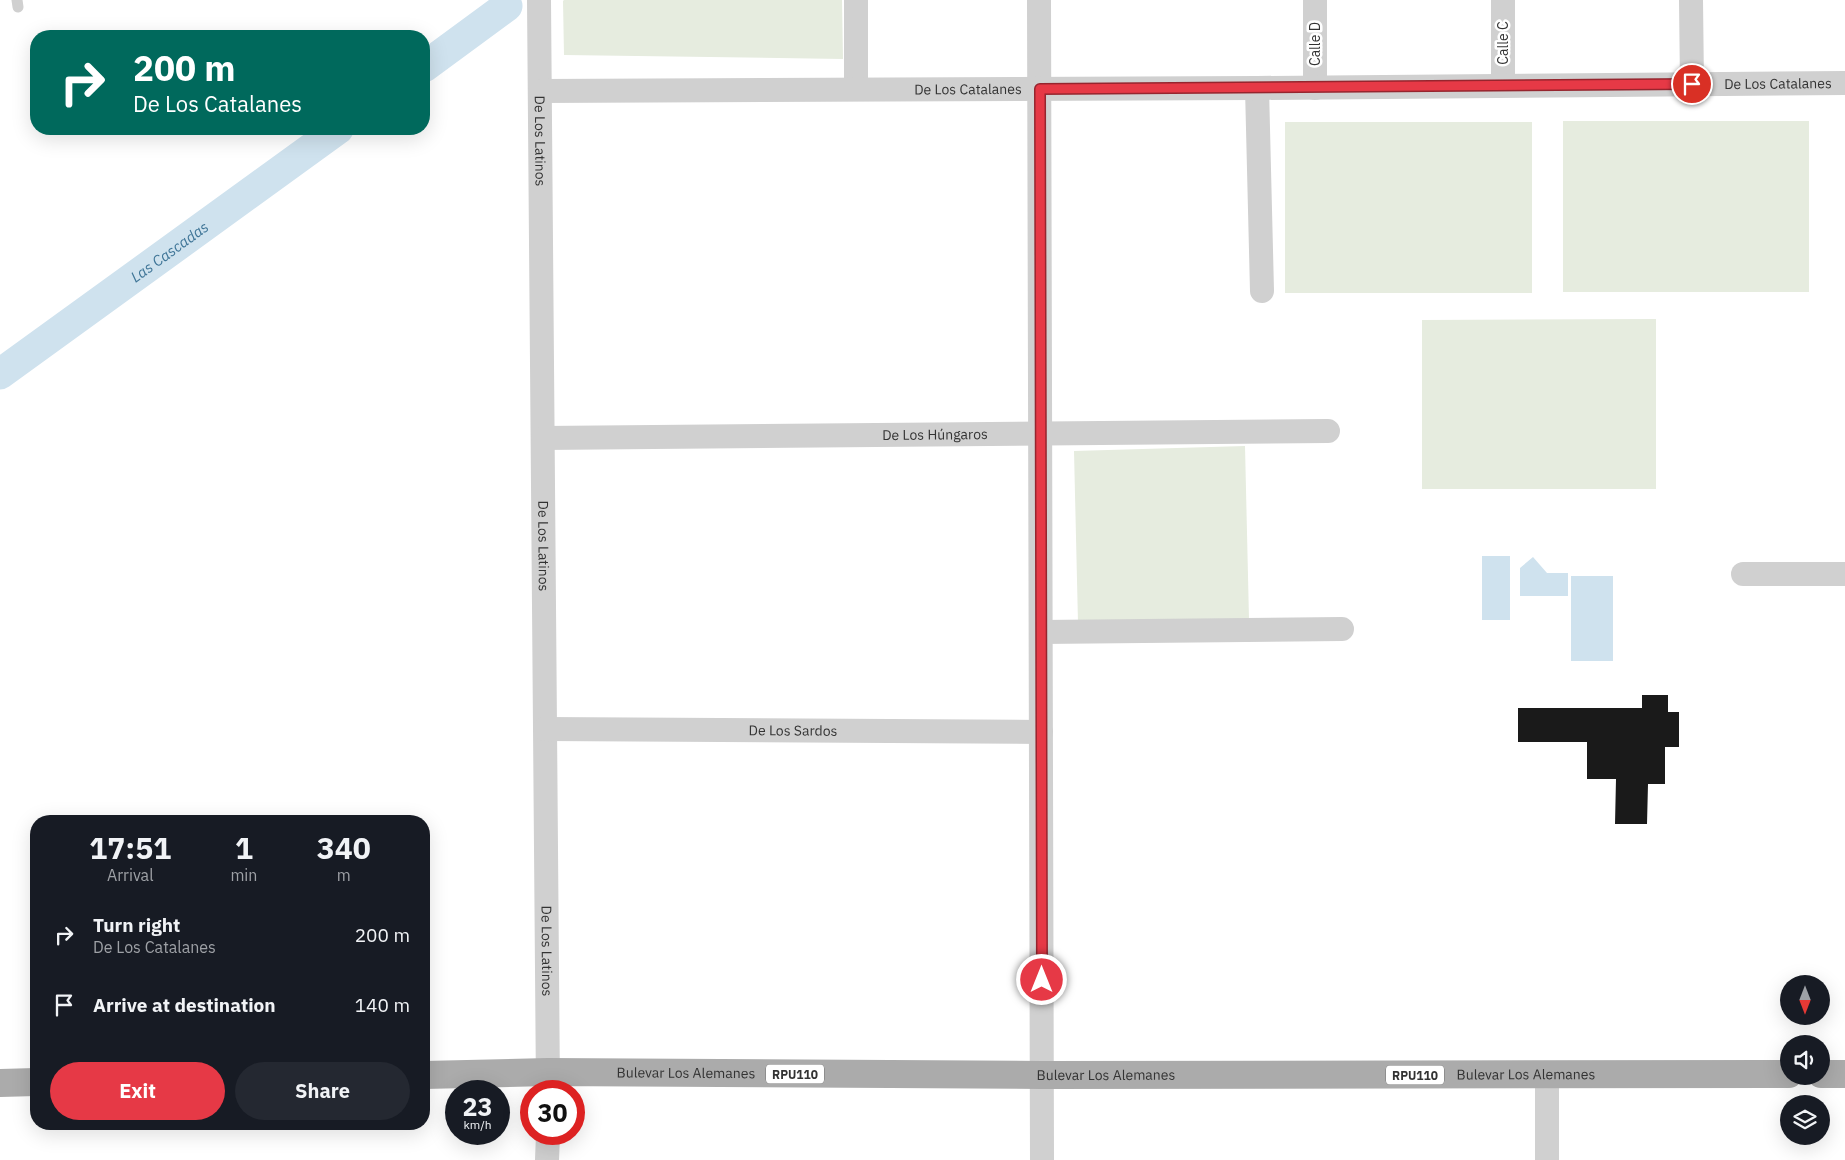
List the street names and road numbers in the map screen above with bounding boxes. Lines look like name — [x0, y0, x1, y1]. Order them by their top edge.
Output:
street label: Calle C — [1494, 21, 1512, 65]
street label: Calle D — [1306, 22, 1324, 66]
street label: De Los Catalanes — [1724, 74, 1832, 93]
street label: De Los Catalanes — [914, 80, 1022, 98]
street label: De Los Latinos — [531, 96, 550, 187]
street label: De Los Húngaros — [882, 425, 988, 444]
street label: De Los Latinos — [534, 501, 553, 592]
street label: De Los Sardos — [749, 721, 838, 740]
street label: De Los Latinos — [537, 905, 556, 997]
street label: Bulevar Los Alemanes — [617, 1063, 756, 1082]
road number: RPU110 — [766, 1064, 824, 1084]
street label: Bulevar Los Alemanes — [1457, 1065, 1596, 1083]
street label: Bulevar Los Alemanes — [1037, 1066, 1176, 1084]
road number: RPU110 — [1386, 1066, 1444, 1084]

